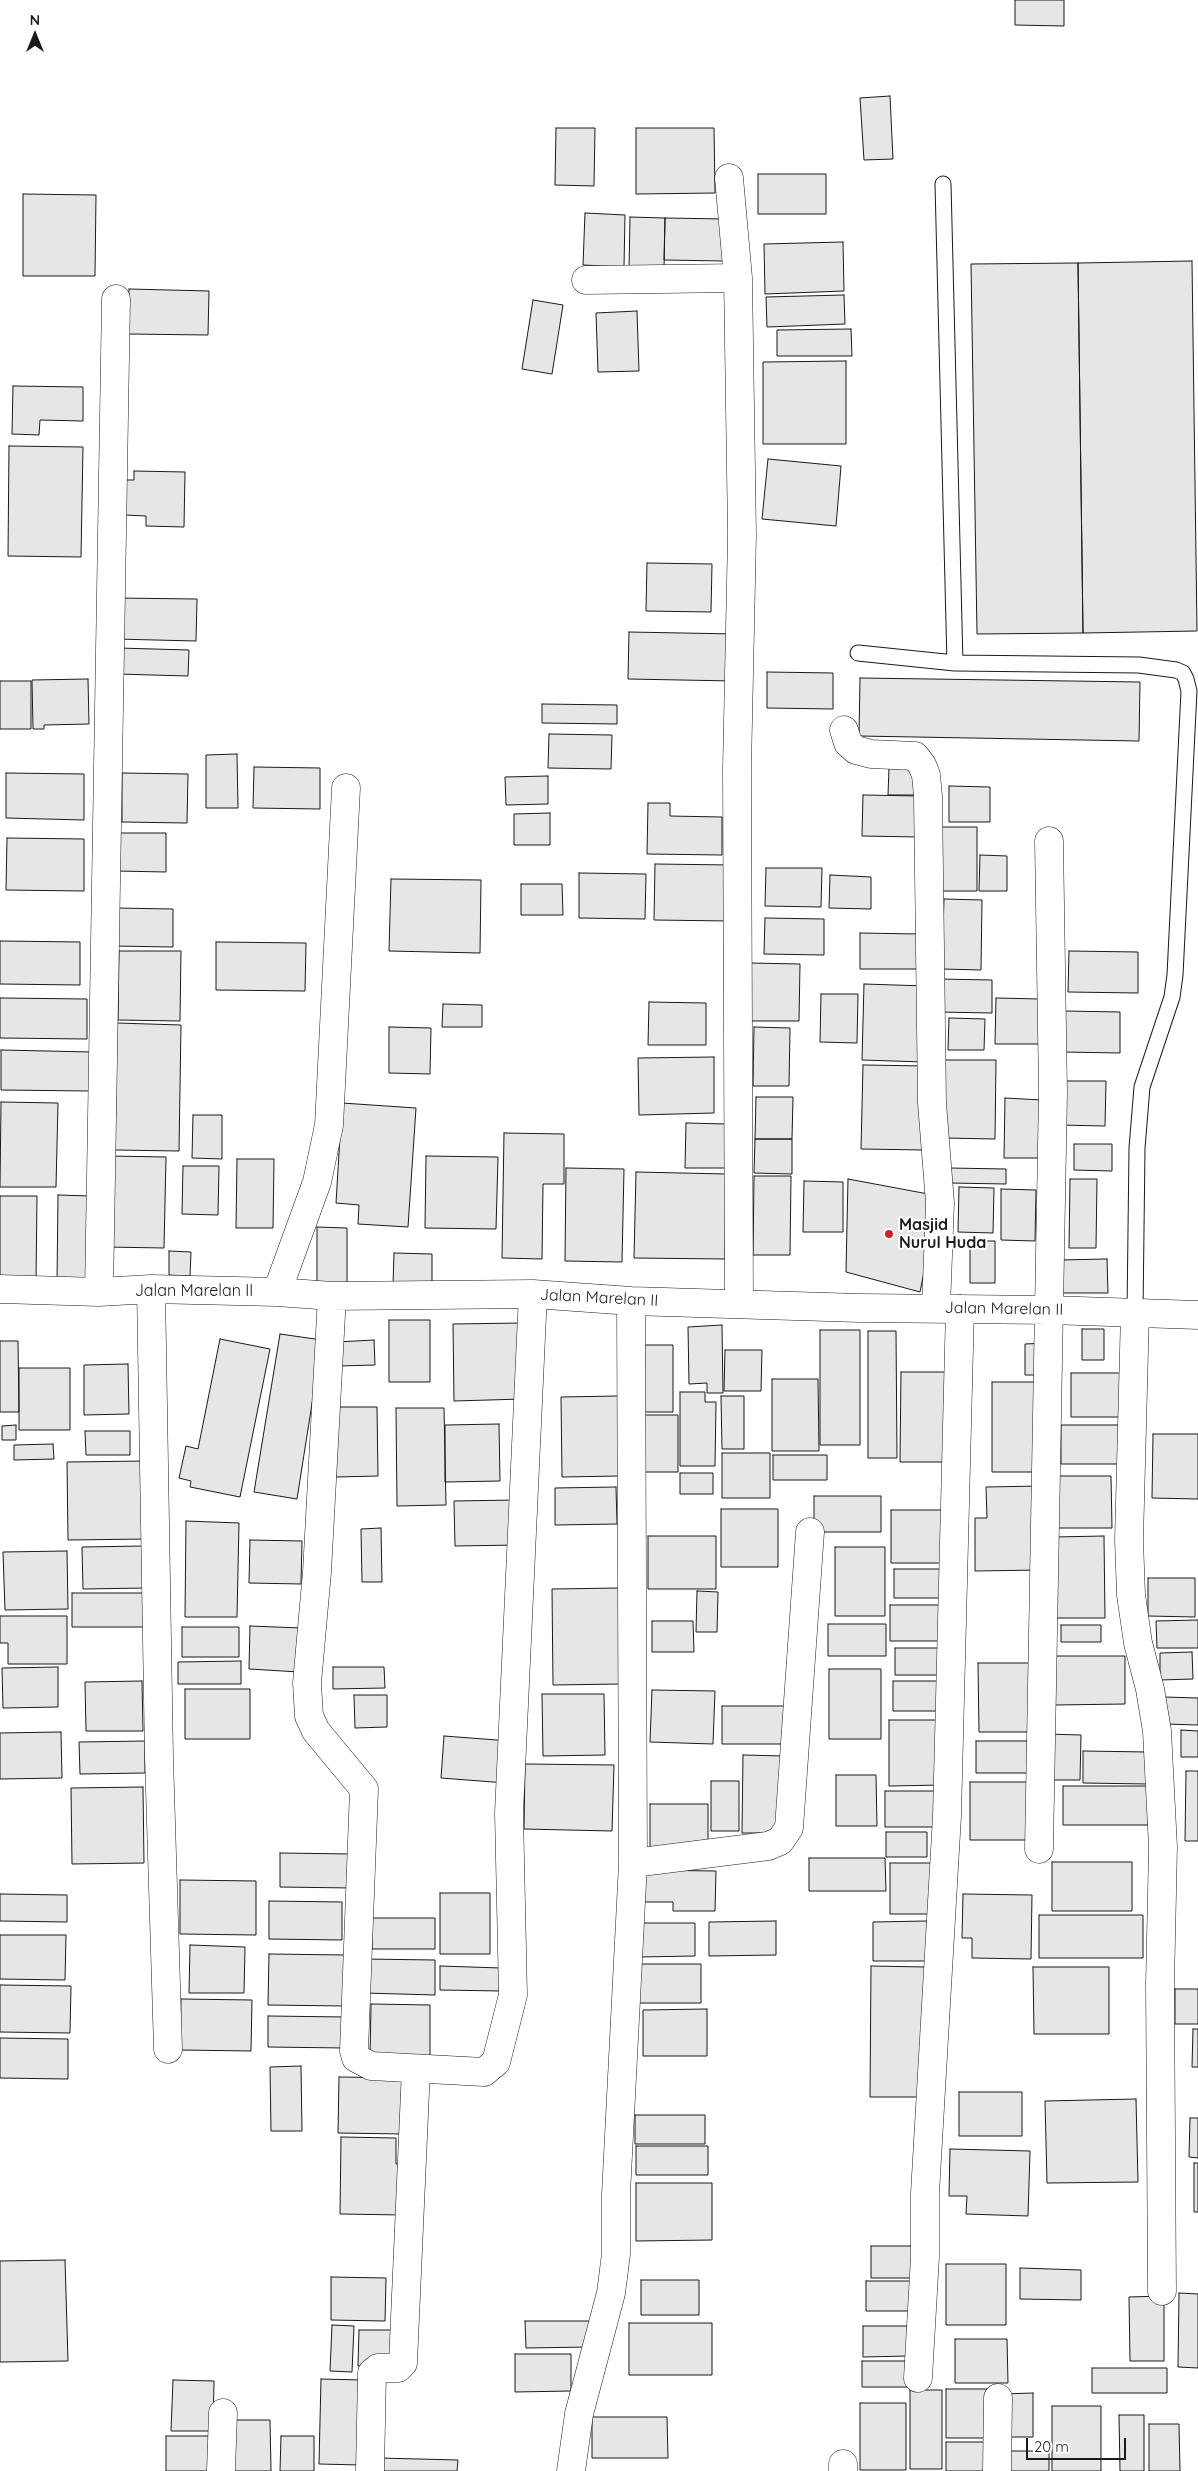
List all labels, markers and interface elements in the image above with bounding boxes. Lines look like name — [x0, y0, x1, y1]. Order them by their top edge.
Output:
north arrow — [10, 10, 60, 60]
text: N — [30, 11, 40, 29]
place label: Masjid Nurul Huda — [899, 1215, 986, 1253]
marker: Masjid Nurul Huda — [883, 1228, 895, 1240]
street label: Jalan Marelan II — [135, 1281, 253, 1301]
street label: Jalan Marelan II — [539, 1285, 659, 1311]
street label: Jalan Marelan II — [945, 1298, 1063, 1320]
scale bar — [1028, 2428, 1128, 2460]
text: 20 m — [1034, 2437, 1069, 2456]

